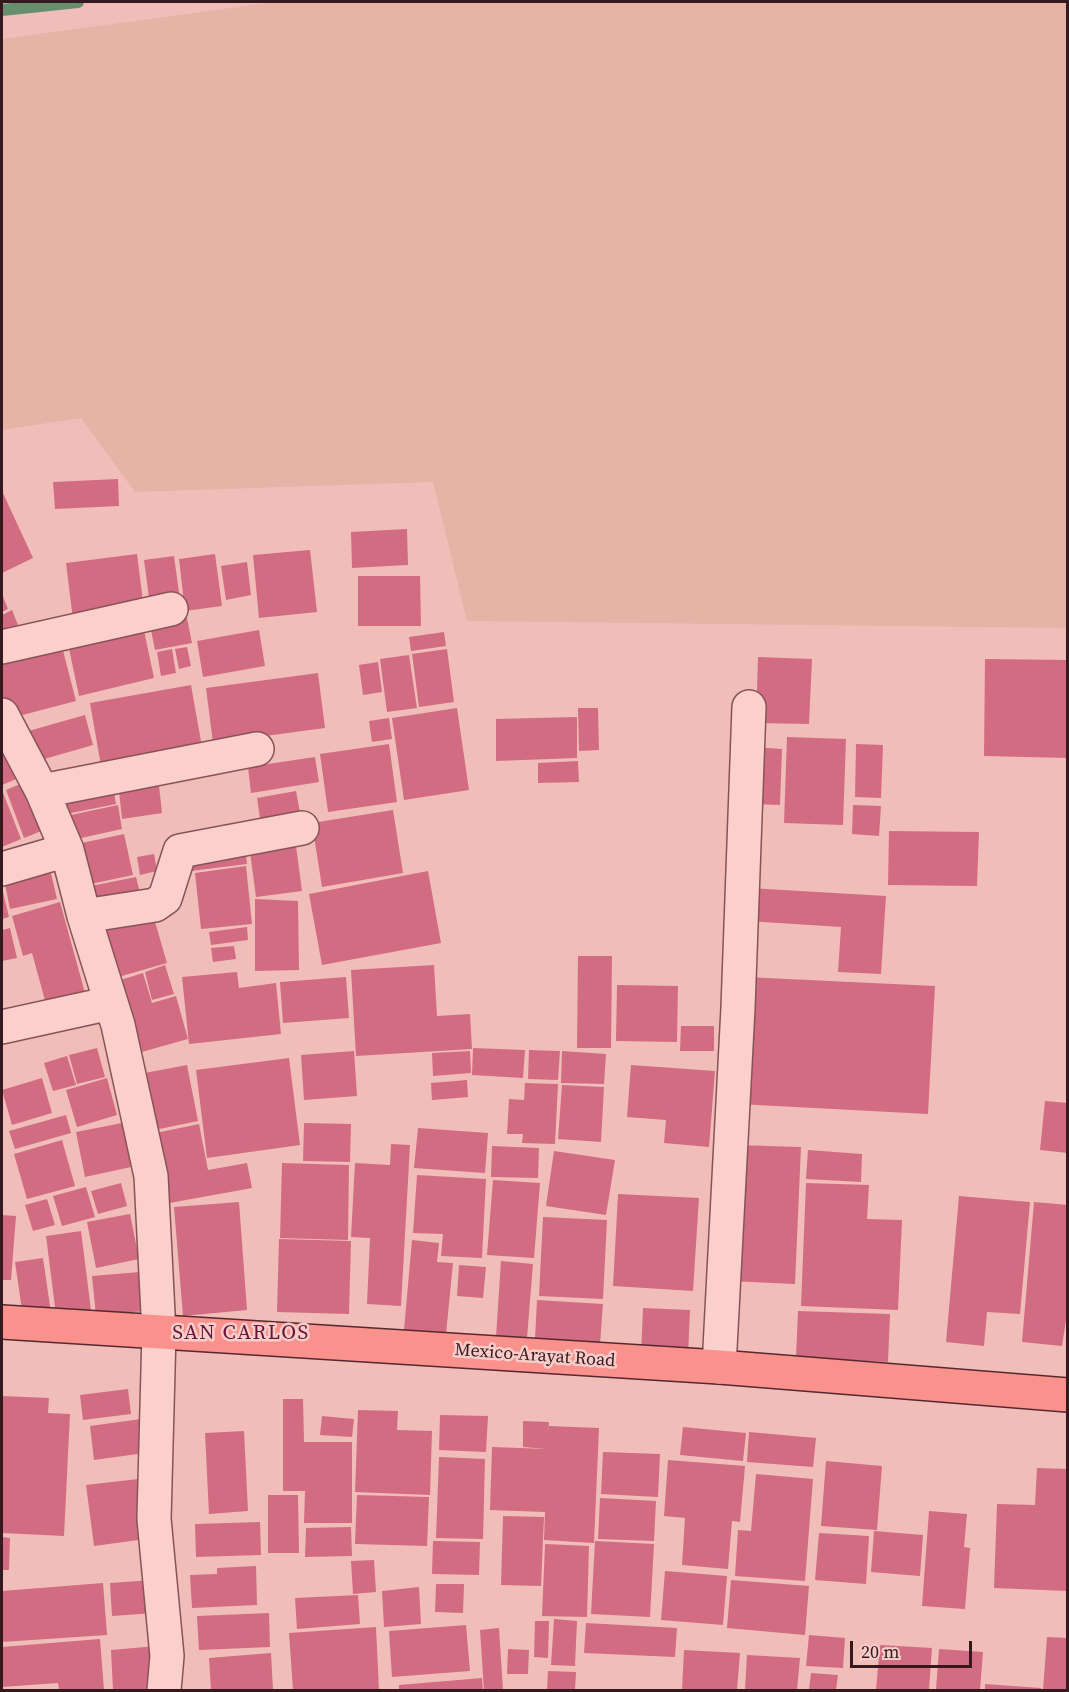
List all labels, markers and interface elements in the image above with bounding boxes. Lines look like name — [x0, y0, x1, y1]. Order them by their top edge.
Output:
district label: SAN CARLOS — [172, 1321, 310, 1347]
street label: Mexico-Arayat Road — [454, 1340, 616, 1372]
scale bar — [853, 1629, 974, 1667]
text: 20 m — [861, 1639, 899, 1664]

